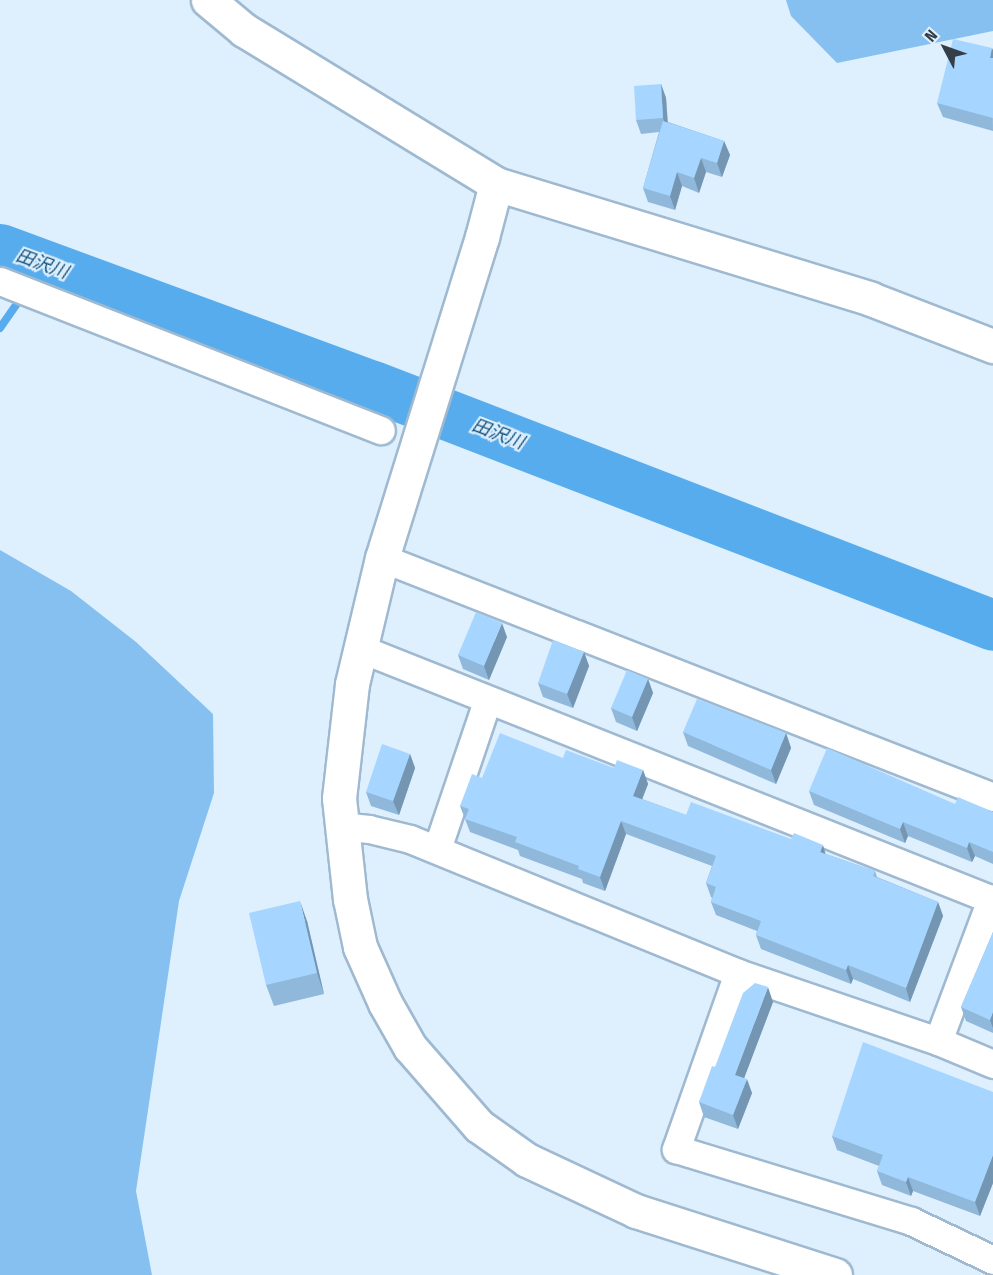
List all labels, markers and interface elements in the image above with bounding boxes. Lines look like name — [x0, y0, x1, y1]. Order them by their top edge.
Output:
north arrow — [915, 18, 975, 78]
text: N — [921, 26, 941, 46]
water label: 田沢川 — [13, 245, 71, 283]
water label: 田沢川 — [469, 414, 527, 454]

